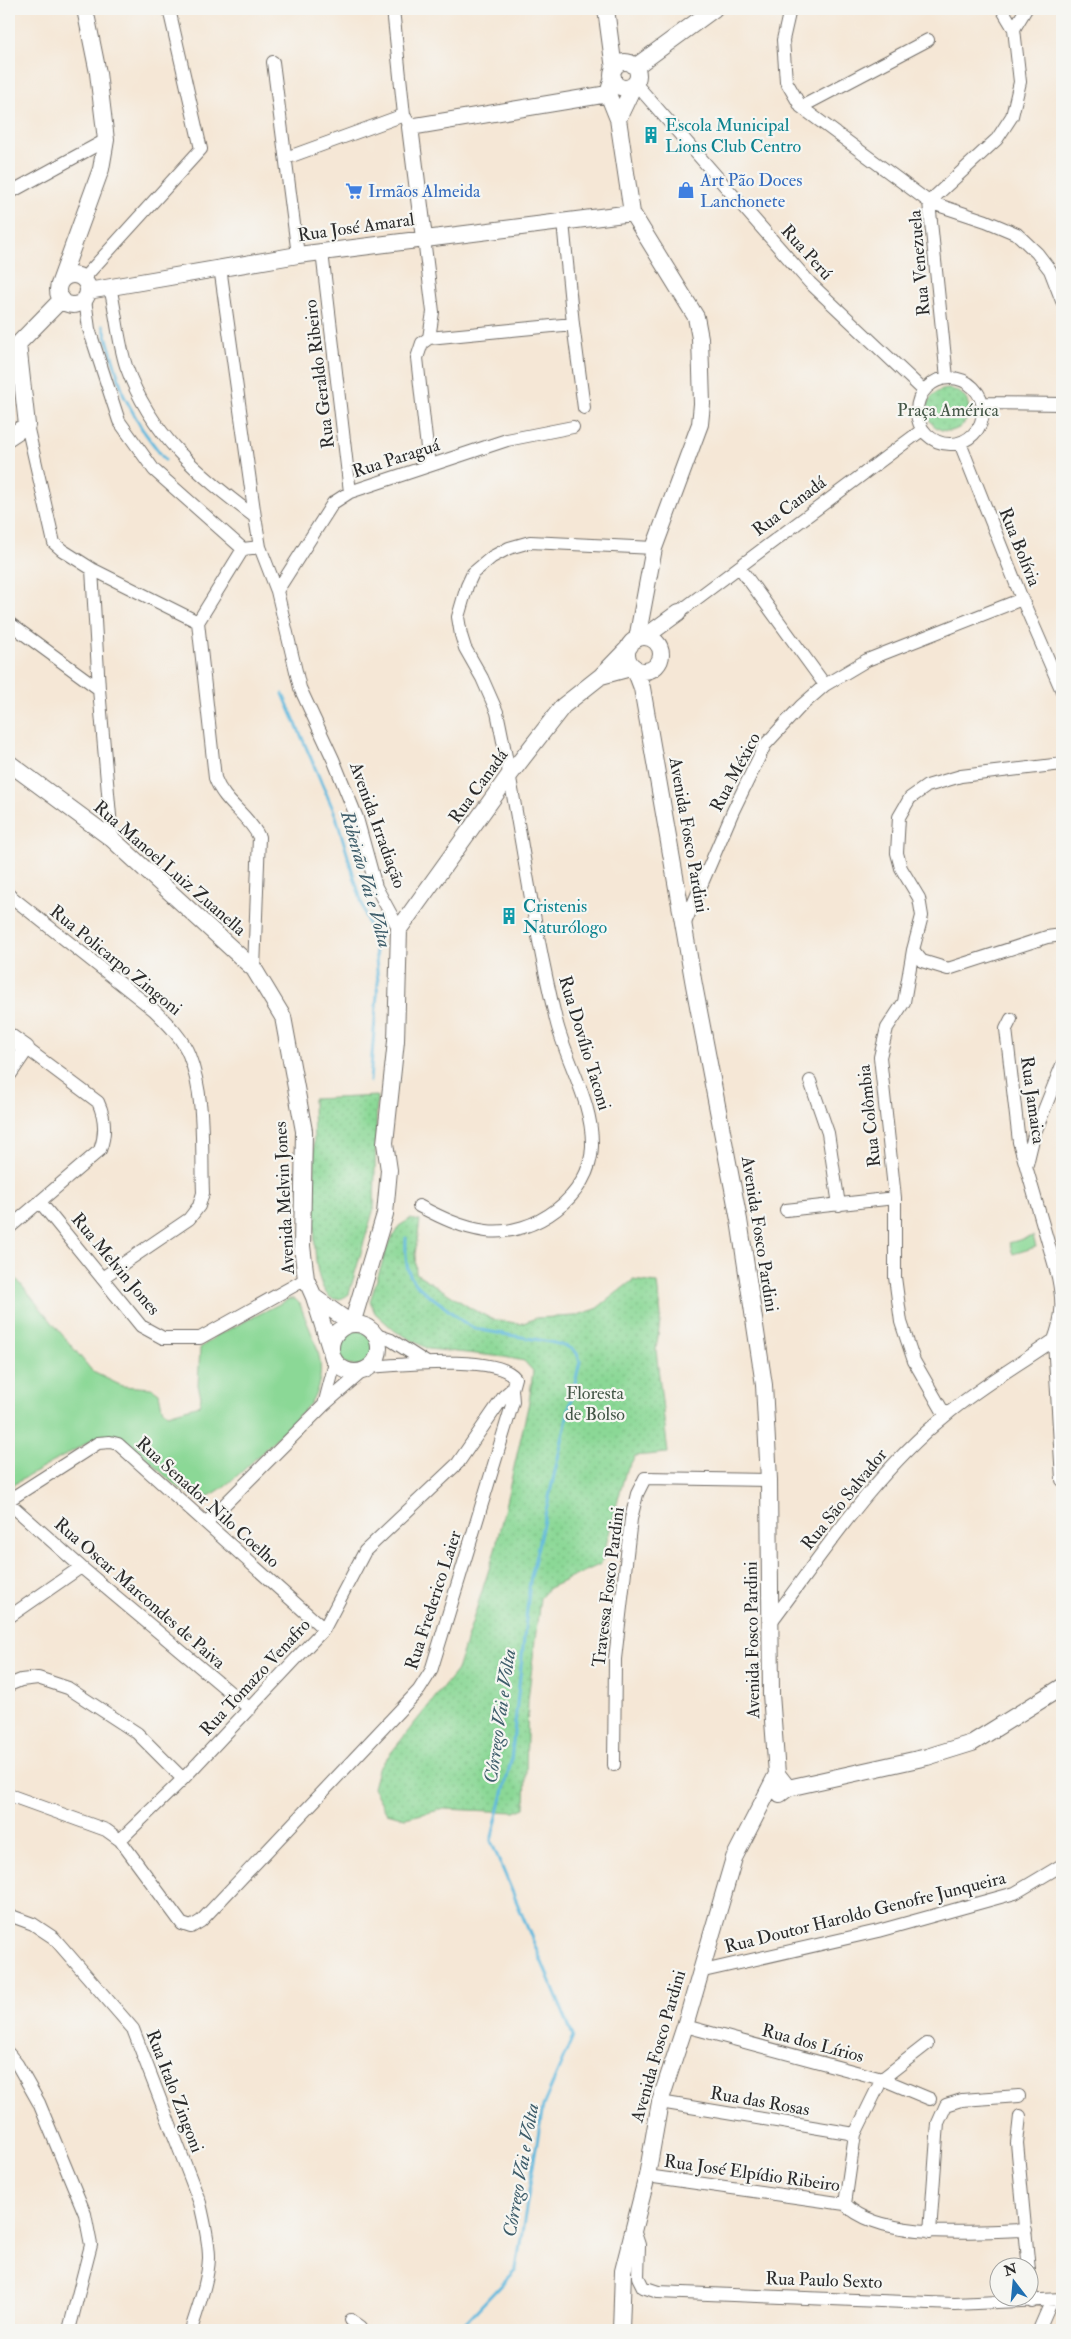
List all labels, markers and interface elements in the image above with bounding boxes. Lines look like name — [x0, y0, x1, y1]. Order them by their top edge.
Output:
place label: Escola Municipal Lions Club Centro — [665, 114, 802, 158]
building icon: Escola Municipal Lions Club Centro — [641, 125, 661, 145]
place label: Art Pão Doces Lanchonete — [699, 169, 802, 213]
place label: Irmãos Almeida — [368, 180, 481, 203]
shop icon: Art Pão Doces Lanchonete — [676, 180, 696, 200]
supermarket icon: Irmãos Almeida — [344, 181, 364, 201]
street label: Rua José Amaral — [296, 208, 416, 247]
street label: Rua Venezuela — [903, 208, 936, 317]
street label: Rua Perú — [776, 220, 838, 285]
street label: Rua Geraldo Ribeiro — [299, 298, 340, 450]
park label: Praça América — [897, 399, 1000, 422]
street label: Rua Paraguá — [350, 433, 443, 483]
street label: Rua Canadá — [748, 471, 831, 542]
street label: Rua Bolívia — [993, 504, 1046, 590]
street label: Rua México — [705, 728, 766, 816]
street label: Rua Canadá — [444, 744, 514, 828]
street label: Avenida Fosco Pardini — [663, 755, 714, 915]
street label: Avenida Irradiação — [344, 758, 411, 892]
street label: Rua Manoel Luiz Zuanella — [89, 796, 251, 941]
water label: Ribeirão Vai e Volta — [335, 807, 397, 951]
place label: Cristenis Naturólogo — [523, 895, 608, 939]
street label: Rua Policarpo Zingoni — [45, 900, 186, 1021]
building icon: Cristenis Naturólogo — [499, 906, 519, 926]
street label: Rua Dovílio Taconi — [553, 973, 616, 1113]
street label: Rua Jamaica — [1015, 1055, 1050, 1146]
street label: Rua Colômbia — [853, 1063, 886, 1168]
street label: Avenida Melvin Jones — [269, 1121, 300, 1276]
street label: Avenida Fosco Pardini — [736, 1154, 783, 1314]
street label: Rua Melvin Jones — [66, 1208, 165, 1320]
park label: Floresta de Bolso — [565, 1382, 625, 1426]
street label: Rua Senador Nilo Coelho — [131, 1432, 284, 1573]
street label: Rua São Salvador — [796, 1444, 893, 1555]
street label: Travessa Fosco Pardini — [587, 1506, 630, 1668]
street label: Rua Oscar Marcondes de Paiva — [49, 1513, 230, 1674]
street label: Rua Frederico Laier — [400, 1527, 467, 1673]
street label: Avenida Fosco Pardini — [740, 1561, 765, 1720]
street label: Rua Tomazo Venafro — [195, 1614, 316, 1741]
water label: Córrego Vai e Volta — [479, 1647, 521, 1785]
street label: Rua Doutor Haroldo Genofre Junqueira — [722, 1866, 1009, 1959]
street label: Avenida Fosco Pardini — [625, 1967, 691, 2126]
street label: Rua dos Lírios — [759, 2019, 866, 2068]
street label: Rua Italo Zingoni — [141, 2027, 209, 2156]
street label: Rua das Rosas — [708, 2081, 811, 2122]
water label: Córrego Vai e Volta — [497, 2101, 545, 2239]
street label: Rua José Elpídio Ribeiro — [662, 2150, 842, 2197]
north arrow — [988, 2256, 1038, 2306]
text: N — [1001, 2260, 1019, 2280]
street label: Rua Paulo Sexto — [765, 2267, 883, 2294]

